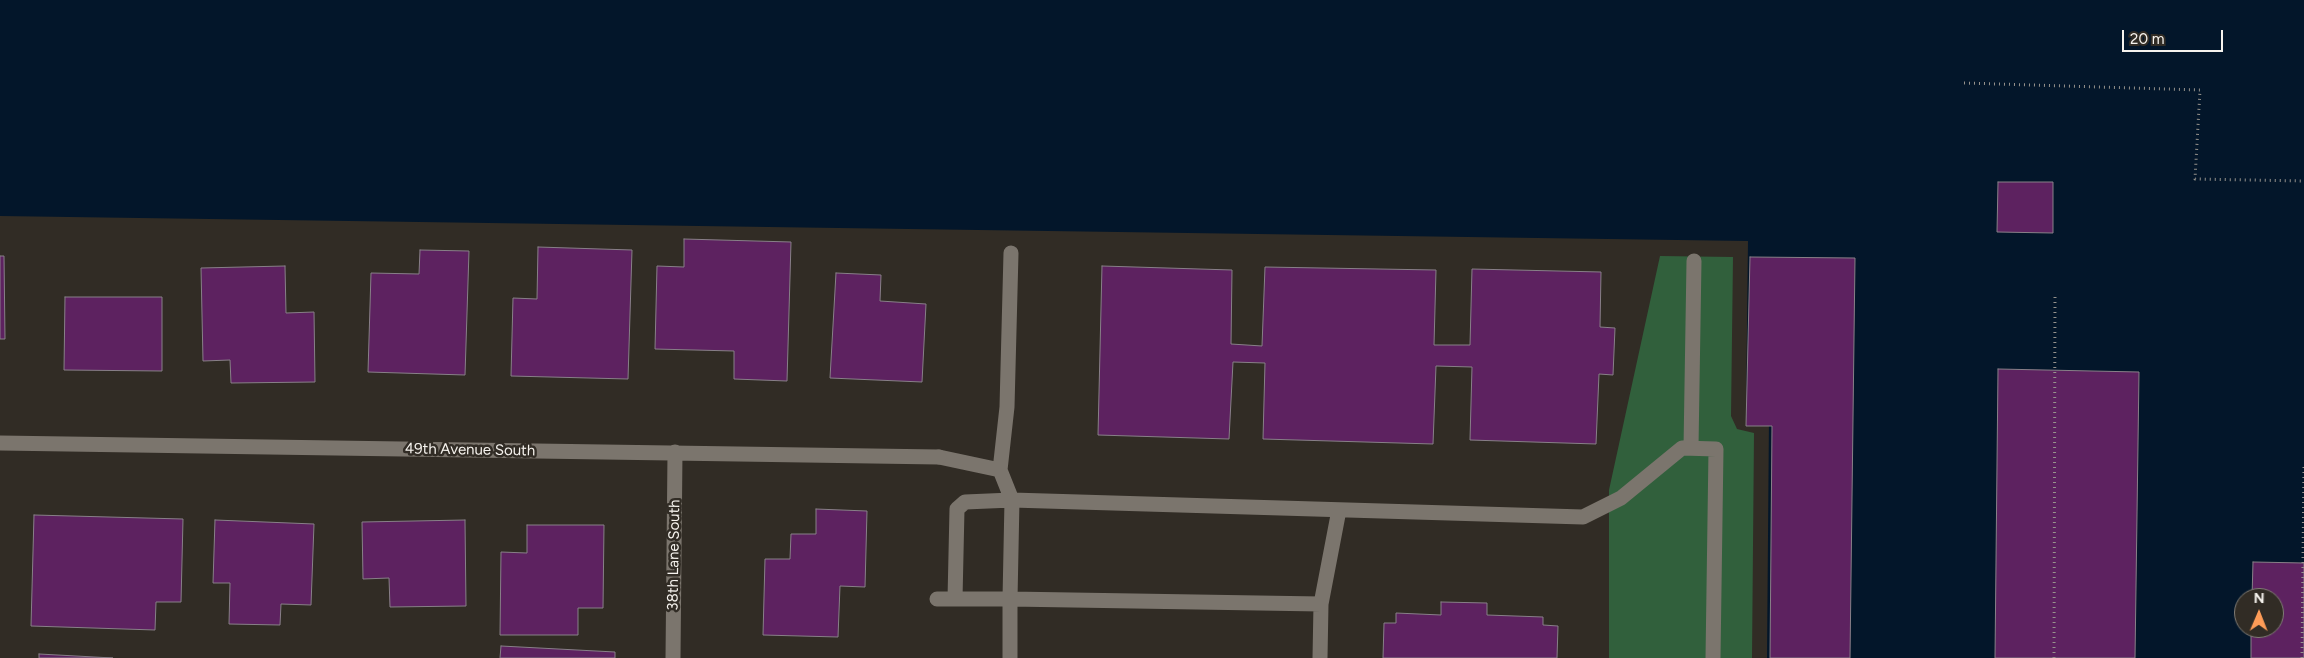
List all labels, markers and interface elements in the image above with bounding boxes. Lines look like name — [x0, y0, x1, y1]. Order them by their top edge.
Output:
scale bar — [2124, 20, 2225, 52]
text: 20 m — [2130, 30, 2164, 48]
street label: 49th Avenue South — [405, 440, 535, 460]
street label: 38th Lane South — [664, 499, 684, 611]
north arrow — [2234, 588, 2284, 638]
text: N — [2254, 590, 2265, 607]

